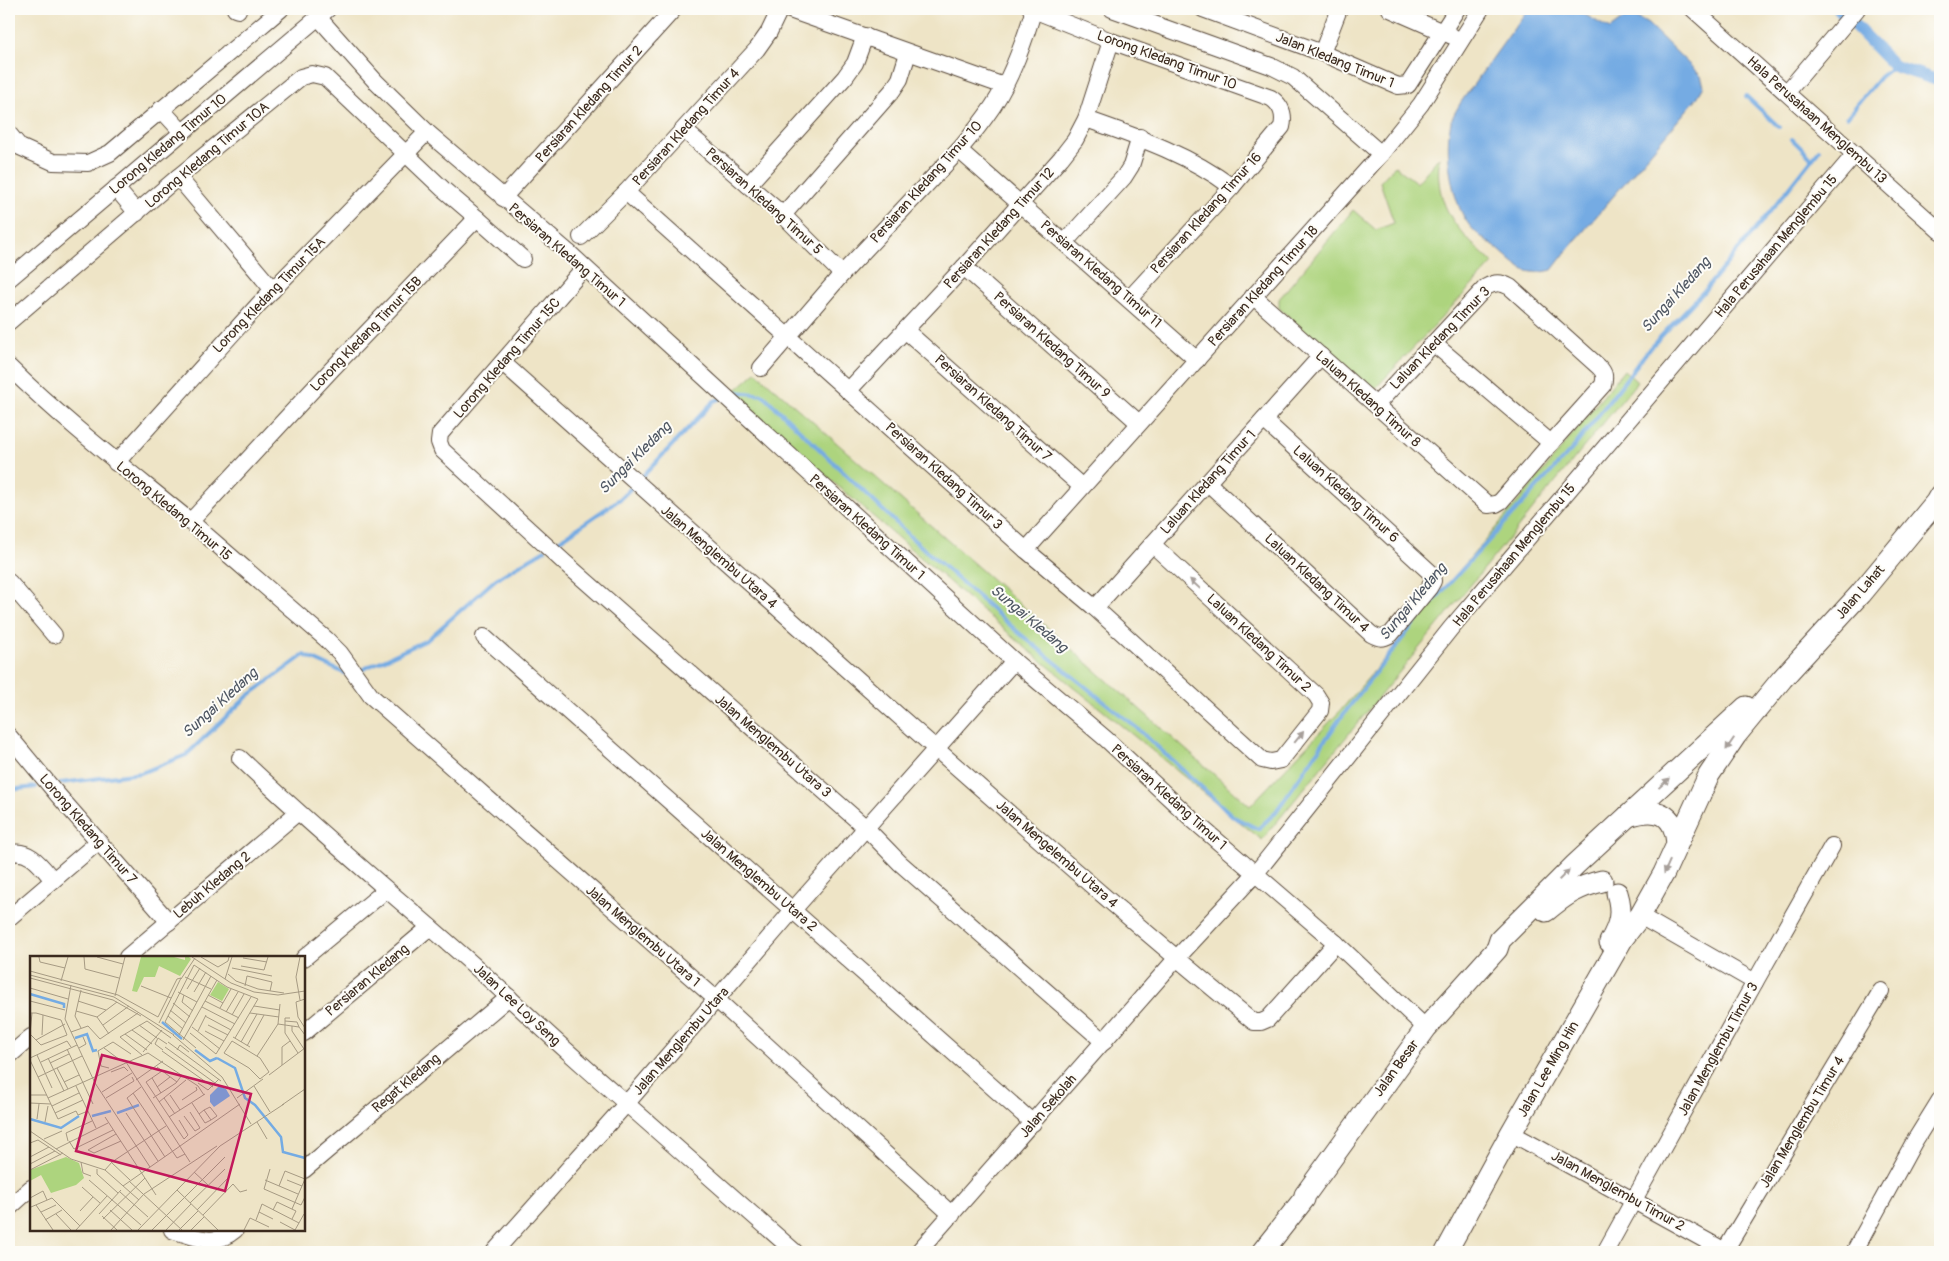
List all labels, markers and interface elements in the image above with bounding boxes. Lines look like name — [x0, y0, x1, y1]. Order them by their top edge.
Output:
street label: Lorong Kledang Timur 10 — [1095, 27, 1239, 93]
street label: Jalan Kledang Timur 1 — [1273, 28, 1397, 92]
street label: Persiaran Kledang Timur 2 — [532, 42, 646, 166]
street label: Hala Perusahaan Menglembu 13 — [1744, 53, 1891, 187]
street label: Persiaran Kledang Timur 4 — [629, 65, 743, 189]
street label: Lorong Kledang Timur 10 — [106, 90, 230, 198]
street label: Lorong Kledang Timur 10A — [142, 98, 272, 212]
street label: Persiaran Kledang Timur 10 — [866, 117, 986, 247]
street label: Persiaran Kledang Timur 5 — [702, 144, 826, 258]
street label: Persiaran Kledang Timur 16 — [1147, 149, 1265, 277]
street label: Persiaran Kledang Timur 12 — [940, 164, 1058, 292]
street label: Hala Perusahaan Menglembu 15 — [1711, 171, 1841, 321]
street label: Persiaran Kledang Timur 1 — [505, 200, 629, 310]
street label: Persiaran Kledang Timur 11 — [1037, 217, 1165, 331]
street label: Persiaran Kledang Timur 18 — [1204, 222, 1322, 350]
street label: Lorong Kledang Timur 15A — [209, 233, 329, 357]
water label: Sungai Kledang — [1637, 252, 1716, 337]
street label: Lorong Kledang Timur 15B — [307, 273, 426, 395]
street label: Laluan Kledang Timur 3 — [1386, 283, 1494, 393]
street label: Persiaran Kledang Timur 9 — [990, 288, 1114, 402]
street label: Lorong Kledang Timur 15C — [450, 294, 564, 422]
street label: Laluan Kledang Timur 8 — [1312, 347, 1424, 451]
street label: Persiaran Kledang Timur 7 — [931, 351, 1055, 465]
water label: Sungai Kledang — [595, 417, 676, 498]
street label: Persiaran Kledang Timur 3 — [882, 419, 1006, 533]
street label: Laluan Kledang Timur 1 — [1157, 426, 1259, 538]
street label: Laluan Kledang Timur 6 — [1289, 442, 1403, 546]
street label: Lorong Kledang Timur 15 — [113, 458, 235, 564]
street label: Persiaran Kledang Timur 1 — [806, 471, 928, 583]
street label: Hala Perusahaan Menglembu 15 — [1449, 480, 1579, 630]
street label: Jalan Menglembu Utara 4 — [657, 502, 781, 612]
street label: Laluan Kledang Timur 4 — [1261, 530, 1373, 636]
water label: Sungai Kledang — [1375, 558, 1452, 645]
street label: Jalan Lahat — [1832, 561, 1888, 623]
one-way arrow — [1189, 578, 1201, 590]
water label: Sungai Kledang — [986, 581, 1073, 658]
street label: Laluan Kledang Timur 2 — [1203, 590, 1315, 696]
water label: Sungai Kledang — [178, 663, 263, 742]
street label: Jalan Menglembu Utara 3 — [711, 691, 835, 801]
one-way arrow — [1294, 731, 1305, 744]
one-way arrow — [1725, 738, 1734, 751]
street label: Persiaran Kledang Timur 1 — [1108, 741, 1230, 853]
street label: Lorong Kledang Timur 7 — [36, 771, 141, 888]
one-way arrow — [1657, 777, 1669, 789]
street label: Jalan Mengelembu Utara 4 — [993, 796, 1121, 912]
street label: Jalan Menglembu Utara 2 — [697, 825, 821, 935]
street label: Lebuh Kledang 2 — [170, 848, 254, 922]
one-way arrow — [1663, 860, 1671, 874]
one-way arrow — [1558, 869, 1570, 881]
street label: Jalan Menglembu Utara 1 — [582, 882, 704, 990]
street label: Persiaran Kledang — [322, 940, 412, 1020]
inset map — [30, 956, 305, 1231]
street label: Jalan Lee Loy Seng — [470, 960, 564, 1050]
street label: Jalan Menglembu Timur 3 — [1674, 979, 1762, 1119]
street label: Jalan Menglembu Utara — [629, 983, 733, 1099]
street label: Jalan Lee Ming Hin — [1514, 1018, 1582, 1120]
street label: Jalan Besar — [1370, 1036, 1422, 1100]
street label: Regat Kledang — [369, 1050, 443, 1116]
street label: Jalan Menglembu Timur 4 — [1756, 1053, 1848, 1191]
street label: Jalan Sekolah — [1016, 1071, 1080, 1141]
street label: Jalan Menglembu Timur 2 — [1548, 1147, 1688, 1235]

